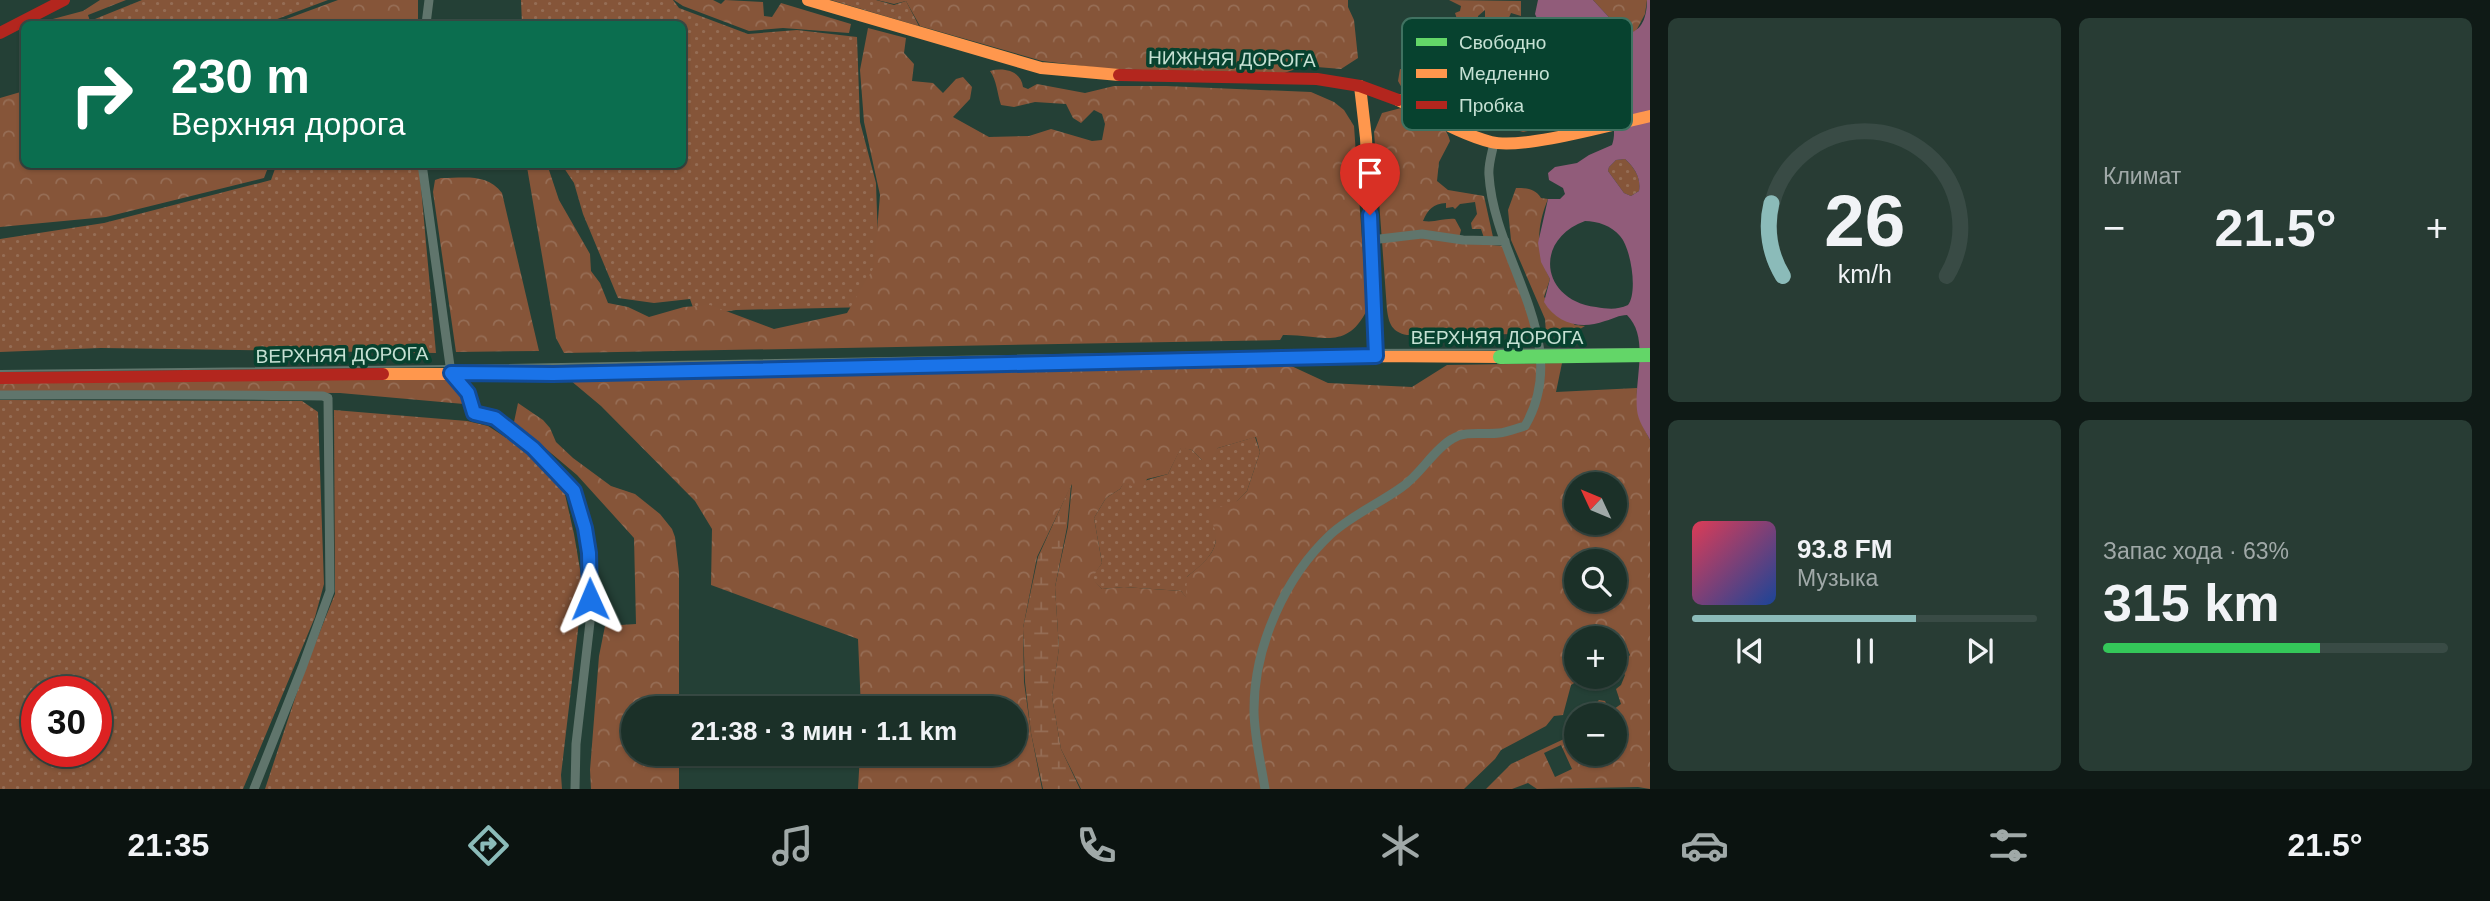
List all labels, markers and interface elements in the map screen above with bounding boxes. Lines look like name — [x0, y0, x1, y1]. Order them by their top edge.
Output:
legend — [1402, 18, 1632, 130]
text: Свободно — [1459, 32, 1546, 53]
street label: НИЖНЯЯ ДОРОГА — [1148, 47, 1316, 71]
icon: right — [56, 49, 147, 140]
text: 230 m — [171, 49, 310, 103]
text: Медленно — [1459, 63, 1549, 84]
text: Пробка — [1459, 95, 1524, 116]
text: Верхняя дорога — [171, 106, 406, 142]
pin — [1340, 143, 1400, 215]
icon: arrive — [1351, 154, 1389, 192]
text: Климат — [2103, 163, 2181, 189]
text: 26 — [1824, 180, 1905, 261]
text: 21.5° — [2214, 199, 2337, 257]
text: − — [2103, 207, 2125, 249]
text: + — [2426, 207, 2448, 249]
text: km/h — [1837, 260, 1892, 288]
street label: ВЕРХНЯЯ ДОРОГА — [1411, 327, 1584, 348]
street label: ВЕРХНЯЯ ДОРОГА — [256, 343, 429, 367]
north arrow — [1564, 472, 1628, 536]
map controls — [1564, 472, 1627, 766]
text: 93.8 FM — [1797, 534, 1892, 564]
text: Запас хода · 63% — [2103, 538, 2289, 564]
button: search — [1564, 549, 1627, 612]
position arrow — [553, 562, 627, 636]
text: Музыка — [1797, 565, 1878, 591]
text: 315 km — [2103, 574, 2279, 632]
button: + — [1564, 626, 1627, 689]
icon: previous — [1731, 632, 1769, 670]
icon: pause — [1846, 632, 1884, 670]
icon: next — [1961, 632, 1999, 670]
speed limit sign: 30 — [21, 676, 112, 767]
button: − — [1564, 703, 1627, 766]
text: 21:38 · 3 мин · 1.1 km — [691, 716, 957, 746]
icon: directions — [464, 821, 513, 870]
icon: music — [768, 821, 817, 870]
icon: phone — [1072, 821, 1121, 870]
icon: climate — [1376, 821, 1425, 870]
icon: car — [1680, 821, 1729, 870]
icon: filters — [1984, 821, 2033, 870]
text: 21:35 — [127, 827, 209, 863]
text: 21.5° — [2287, 827, 2362, 863]

